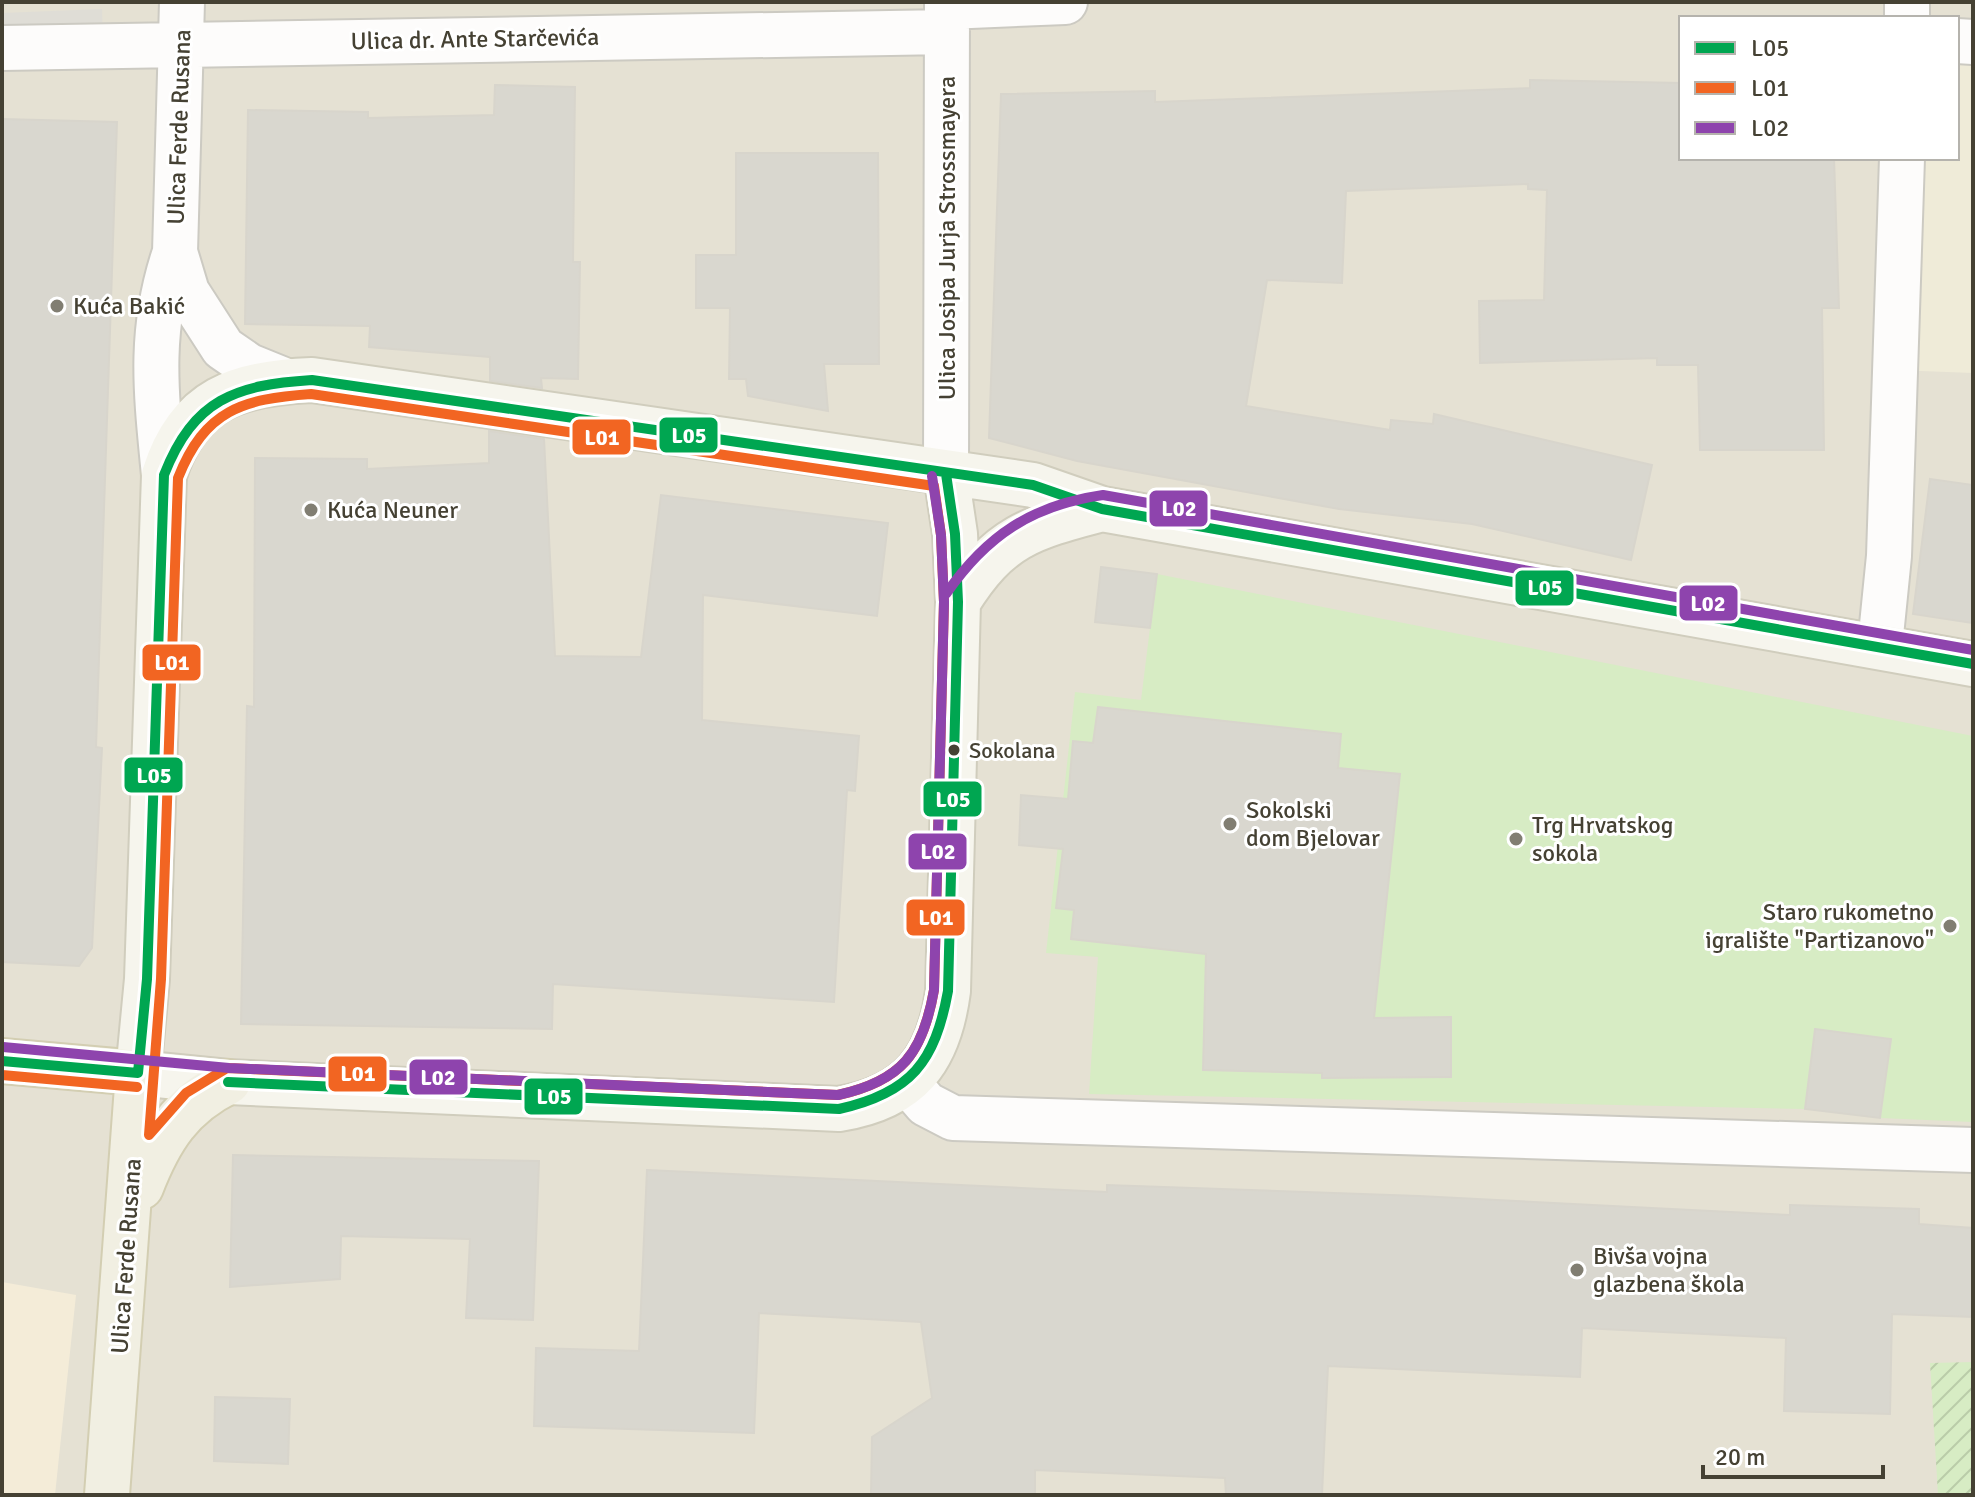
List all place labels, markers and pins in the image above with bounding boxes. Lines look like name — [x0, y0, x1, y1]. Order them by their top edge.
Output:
place label: Kuća Bakić — [73, 291, 185, 321]
marker: Kuća Bakić — [48, 297, 66, 315]
place label: Kuća Neuner — [327, 495, 458, 525]
marker: Kuća Neuner — [302, 501, 320, 519]
place label: Sokolana — [969, 737, 1056, 764]
marker: Sokolana — [946, 742, 962, 758]
place label: Sokolski dom Bjelovar — [1246, 795, 1380, 853]
place label: Trg Hrvatskog sokola — [1532, 810, 1673, 868]
marker: Sokolski dom Bjelovar — [1221, 815, 1239, 833]
marker: Trg Hrvatskog sokola — [1507, 830, 1525, 848]
place label: Staro rukometno igralište "Partizanovo" — [1705, 897, 1934, 955]
marker: Staro rukometno igralište "Partizanovo" — [1941, 917, 1959, 935]
place label: Bivša vojna glazbena škola — [1593, 1241, 1745, 1299]
marker: Bivša vojna glazbena škola — [1568, 1261, 1586, 1279]

